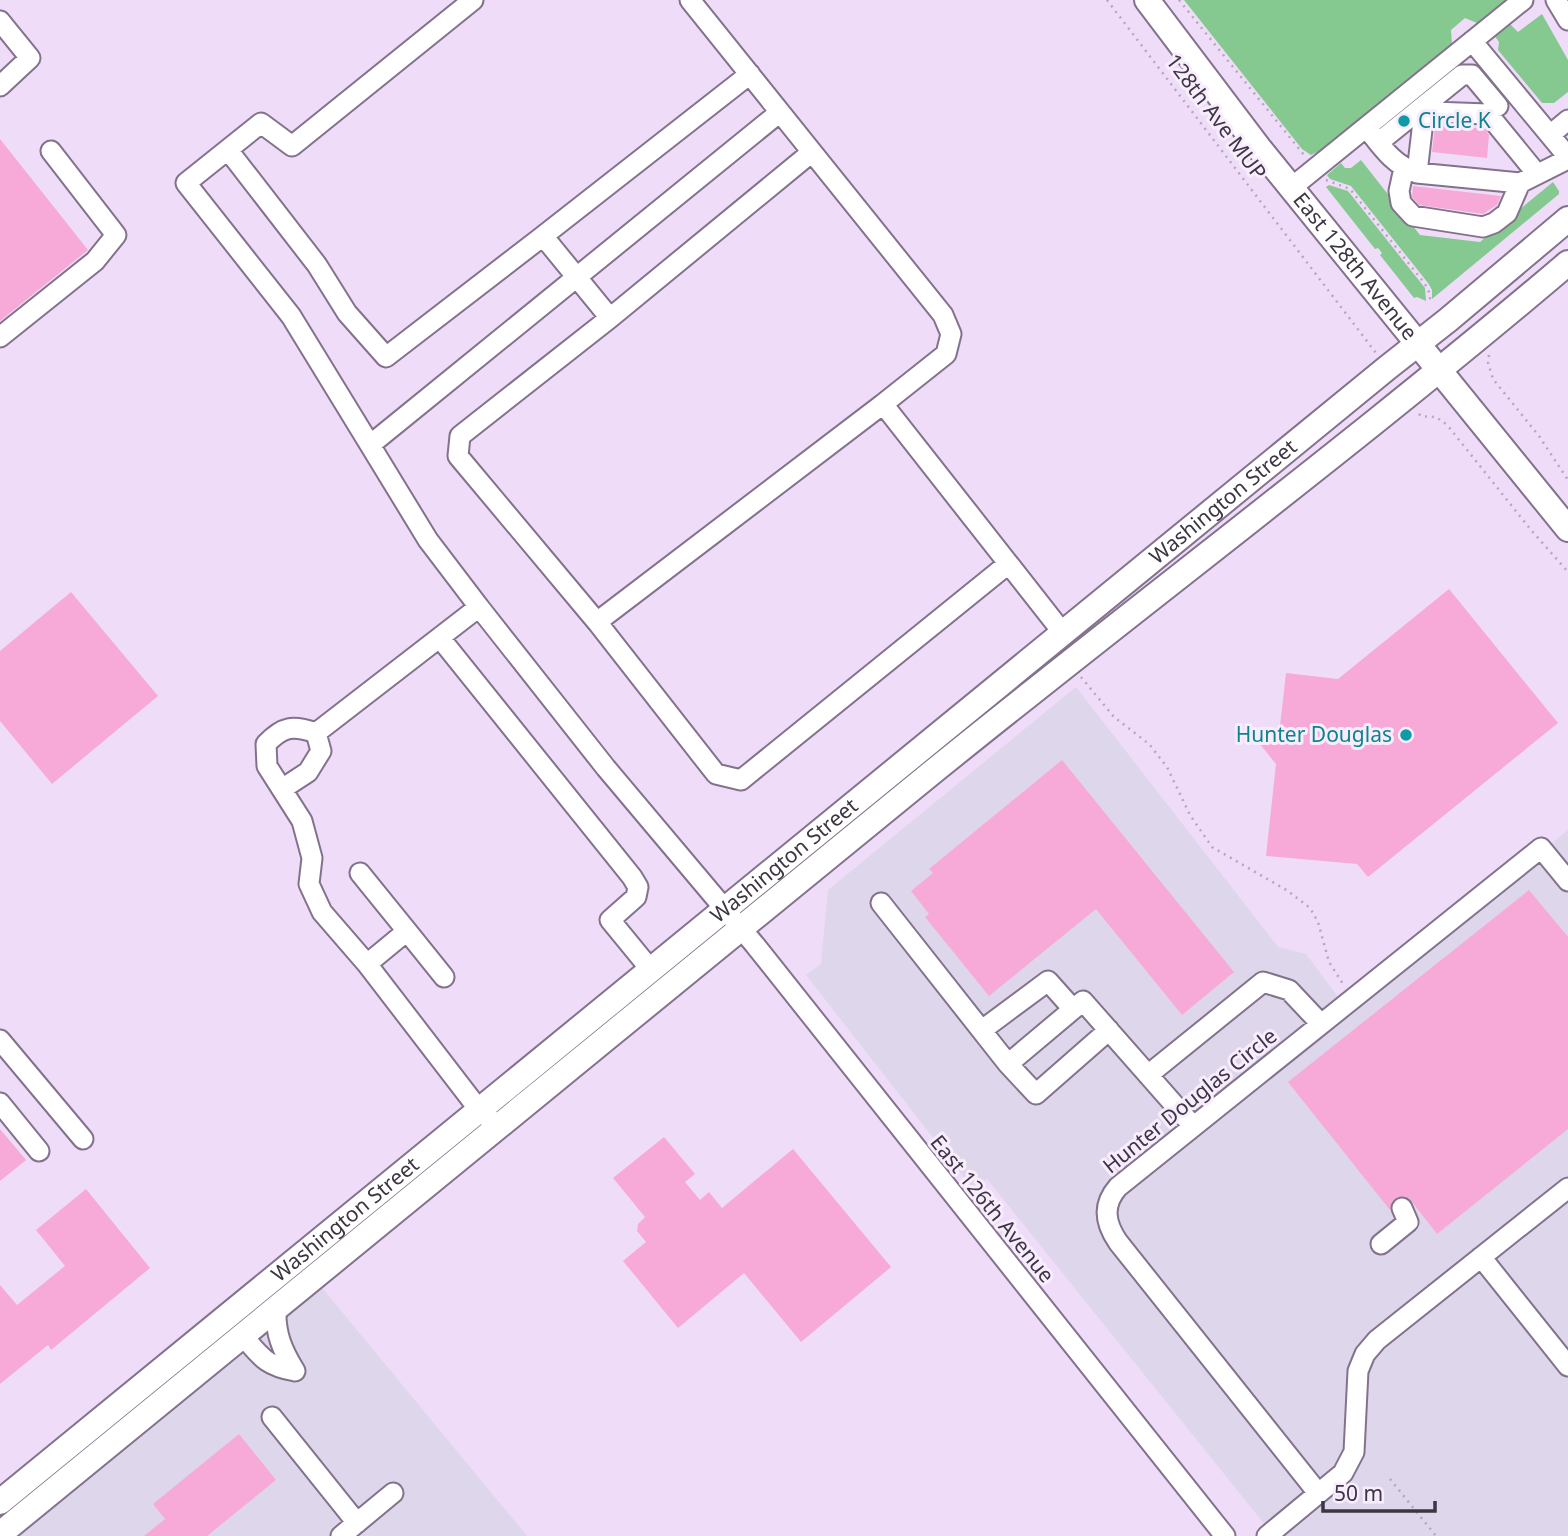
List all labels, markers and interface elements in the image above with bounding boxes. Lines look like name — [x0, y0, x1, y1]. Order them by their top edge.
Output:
street label: 128th Ave MUP — [1160, 48, 1273, 185]
place label: Circle K — [1418, 106, 1491, 134]
marker: Circle K — [1396, 113, 1412, 129]
street label: East 128th Avenue — [1287, 186, 1424, 345]
street label: Washington Street — [1143, 432, 1302, 570]
place label: Hunter Douglas — [1236, 720, 1392, 748]
marker: Hunter Douglas — [1398, 727, 1414, 743]
street label: Washington Street — [704, 791, 864, 929]
street label: Hunter Douglas Circle — [1097, 1021, 1282, 1179]
street label: East 126th Avenue — [925, 1129, 1061, 1288]
street label: Washington Street — [265, 1150, 425, 1288]
scale bar — [1323, 1470, 1435, 1514]
text: 50 m — [1334, 1479, 1383, 1507]

